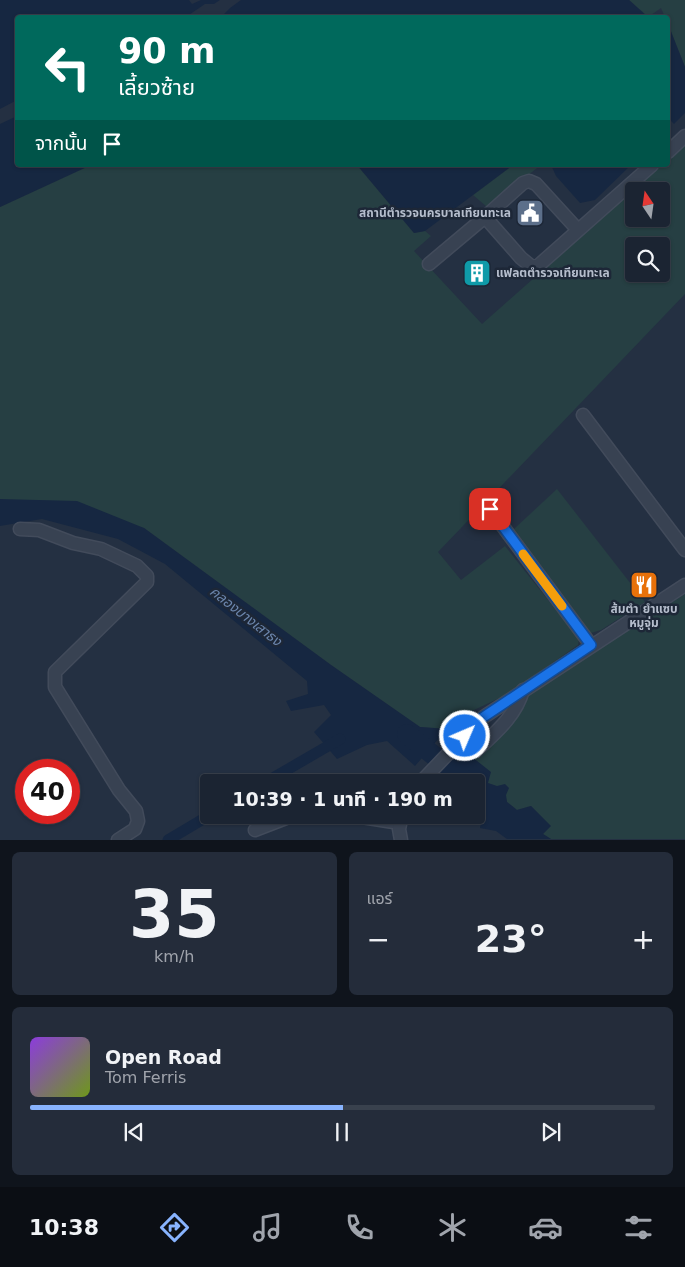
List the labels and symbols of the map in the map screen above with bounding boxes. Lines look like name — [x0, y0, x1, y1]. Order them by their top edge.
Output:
north arrow — [625, 182, 670, 228]
public building icon: สถานีตำรวจนครบาลเทียนทะเล — [515, 198, 545, 228]
place label: สถานีตำรวจนครบาลเทียนทะเล — [359, 206, 511, 220]
building icon: แฟลตตำรวจเทียนทะเล — [462, 258, 492, 288]
place label: แฟลตตำรวจเทียนทะเล — [496, 266, 610, 280]
pin — [469, 488, 511, 530]
restaurant icon: ส้มตำ ยำแซบ หมูจุ่ม — [629, 570, 659, 600]
water label: คลองบางเสาธง — [207, 583, 286, 650]
place label: ส้มตำ ยำแซบ หมูจุ่ม — [610, 602, 678, 631]
position arrow — [438, 709, 490, 761]
speed limit sign: 40 — [15, 759, 80, 824]

